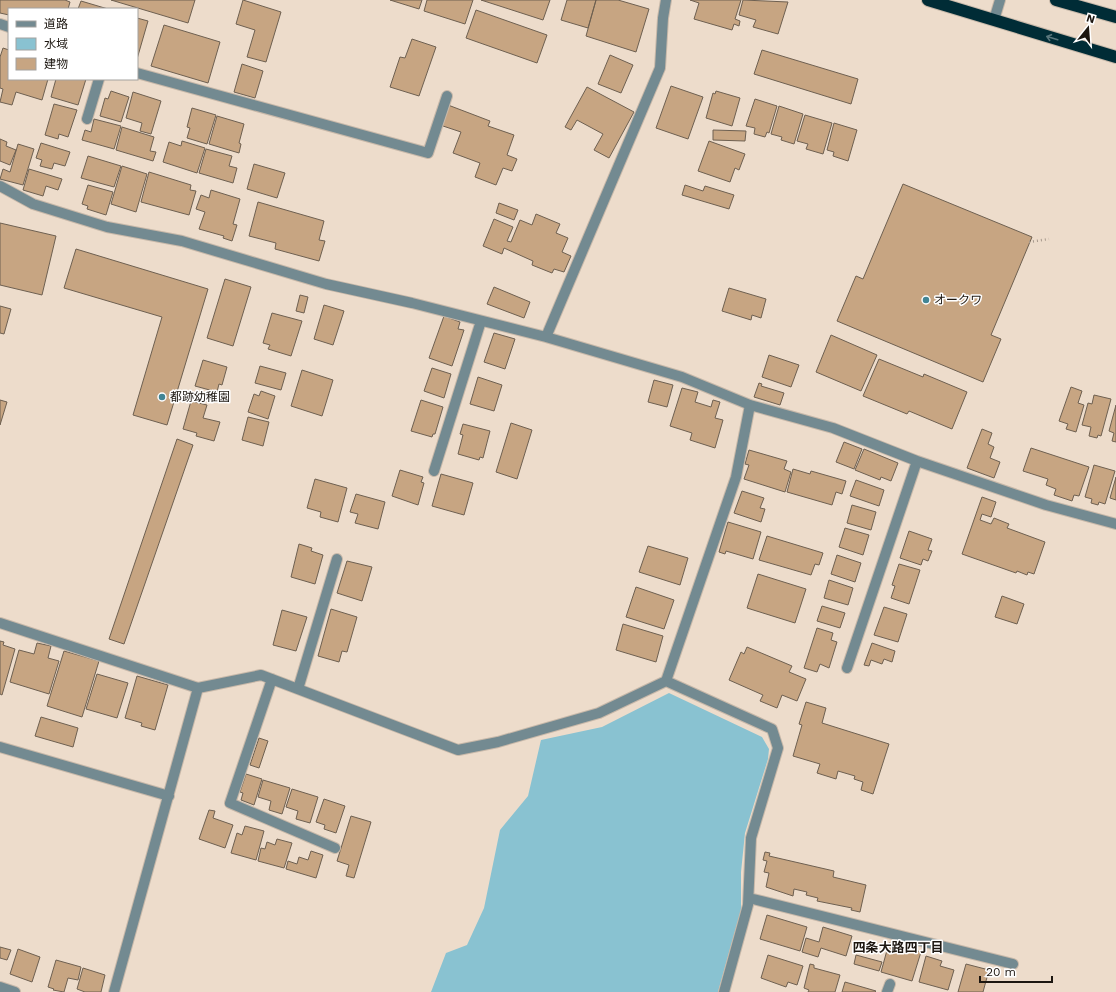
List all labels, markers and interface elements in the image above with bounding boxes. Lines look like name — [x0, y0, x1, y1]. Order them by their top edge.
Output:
legend — [8, 8, 138, 80]
north arrow — [1068, 8, 1108, 48]
text: N — [1085, 12, 1097, 26]
text: 道路 — [44, 17, 68, 31]
one-way arrow — [1046, 34, 1059, 41]
text: 水域 — [44, 37, 68, 51]
text: 建物 — [44, 57, 68, 71]
place label: オークワ — [934, 293, 982, 307]
marker: オークワ — [921, 295, 931, 305]
place label: 都跡幼稚園 — [170, 390, 230, 404]
marker: 都跡幼稚園 — [157, 392, 167, 402]
district label: 四条大路四丁目 — [852, 940, 944, 955]
scale bar — [980, 958, 1052, 984]
text: 20 m — [986, 965, 1016, 979]

